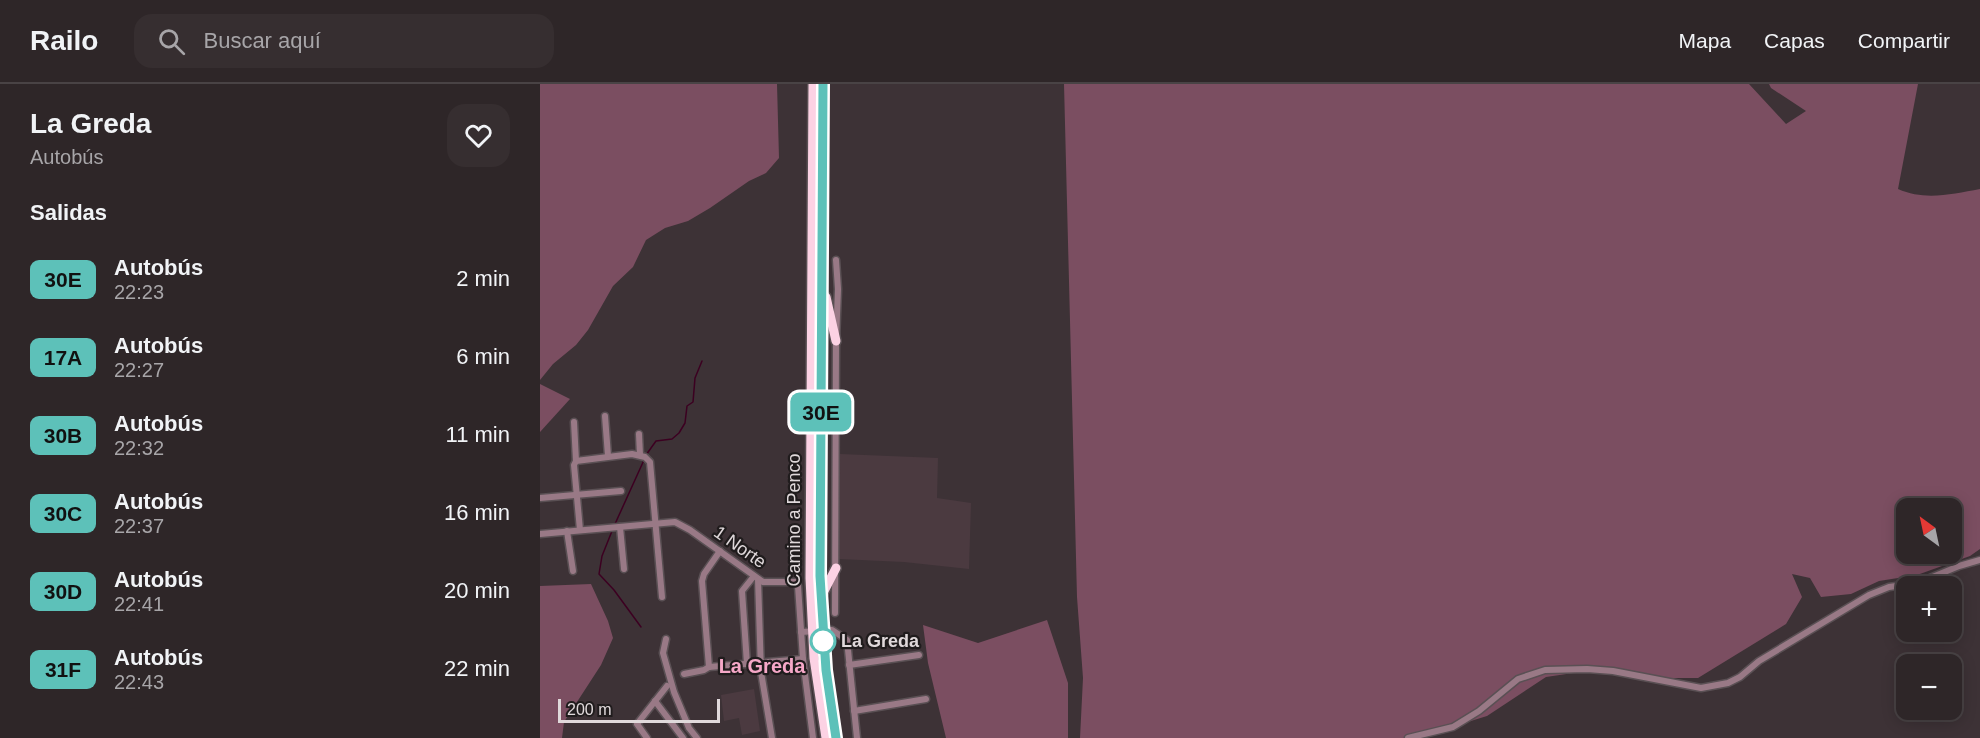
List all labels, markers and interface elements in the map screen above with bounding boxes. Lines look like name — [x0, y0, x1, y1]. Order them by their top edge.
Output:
search box — [134, 14, 554, 68]
text: Railo — [30, 25, 98, 56]
icon: search — [155, 25, 188, 58]
text: Buscar aquí — [203, 28, 321, 53]
text: Mapa — [1679, 29, 1731, 52]
text: Capas — [1764, 29, 1825, 52]
text: Compartir — [1858, 29, 1950, 52]
button: heart — [447, 104, 510, 167]
text: La Greda — [30, 108, 151, 139]
text: Autobús — [30, 146, 103, 168]
text: Salidas — [30, 200, 107, 225]
text: Autobús — [114, 255, 203, 280]
text: 2 min — [456, 266, 510, 291]
text: 30E — [44, 268, 82, 291]
text: 22:23 — [114, 281, 164, 303]
text: Autobús — [114, 333, 203, 358]
text: 6 min — [456, 344, 510, 369]
text: 17A — [44, 346, 82, 369]
text: 22:27 — [114, 359, 164, 381]
line badge: 30E — [786, 392, 856, 432]
text: 30E — [802, 401, 840, 424]
text: Autobús — [114, 411, 203, 436]
text: 11 min — [446, 422, 510, 447]
text: 30B — [44, 424, 82, 447]
text: 22:32 — [114, 437, 164, 459]
street label: Camino a Penco — [784, 453, 804, 587]
text: Autobús — [114, 489, 203, 514]
north arrow — [1896, 498, 1962, 564]
map controls — [1896, 498, 1962, 720]
text: 16 min — [444, 500, 510, 525]
text: 30C — [44, 502, 82, 525]
text: 22:37 — [114, 515, 164, 537]
street label: 1 Norte — [710, 522, 770, 572]
text: Autobús — [114, 567, 203, 592]
button: + — [1896, 576, 1962, 642]
text: 20 min — [444, 578, 510, 603]
text: 30D — [44, 580, 82, 603]
text: 22:41 — [114, 593, 164, 615]
marker: La Greda — [810, 628, 836, 654]
place label: La Greda — [841, 631, 920, 651]
text: Autobús — [114, 645, 203, 670]
button: − — [1896, 654, 1962, 720]
district label: La Greda — [719, 655, 806, 677]
text: 22 min — [444, 656, 510, 681]
text: 31F — [45, 658, 81, 681]
text: 22:43 — [114, 671, 164, 693]
scale bar — [558, 696, 720, 724]
text: 200 m — [567, 701, 611, 718]

